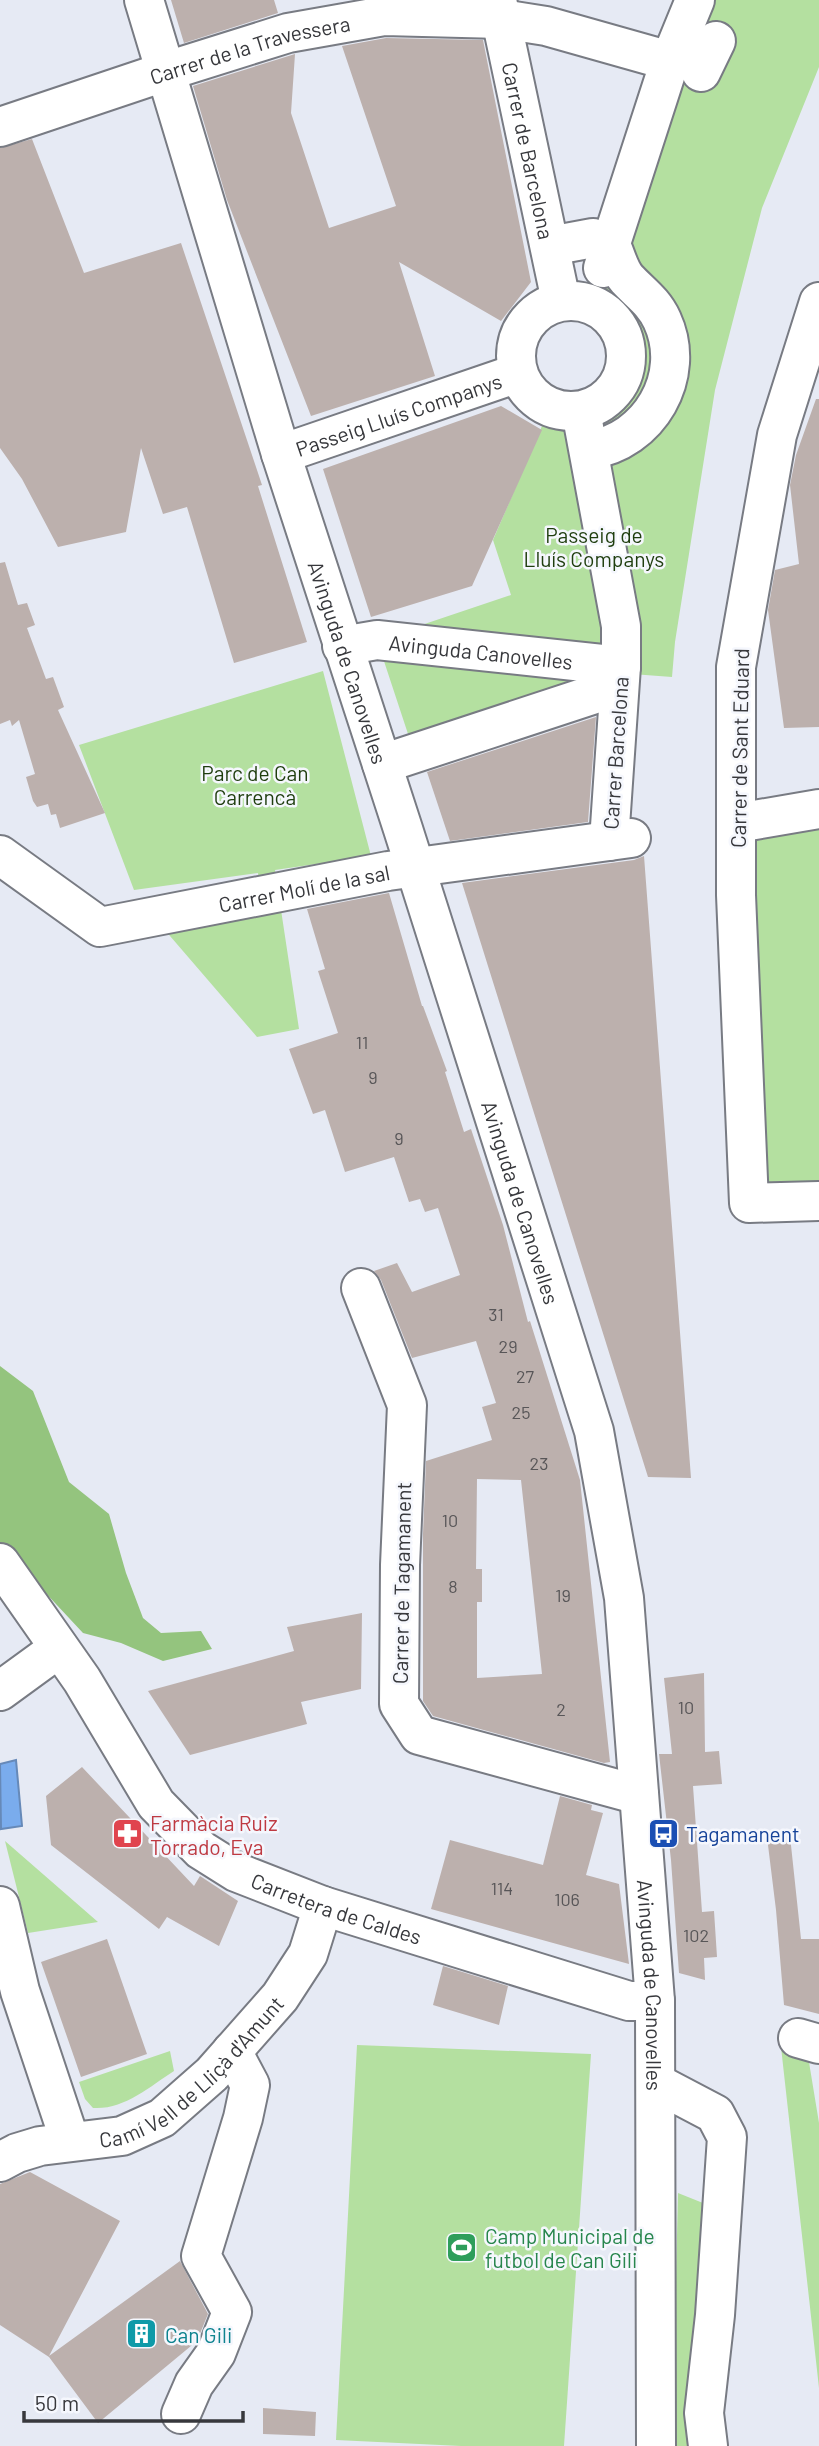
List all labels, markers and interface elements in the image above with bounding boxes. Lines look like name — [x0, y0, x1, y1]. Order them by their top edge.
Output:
street label: Carrer de la Travessera — [146, 10, 352, 89]
street label: Carrer de Barcelona — [498, 60, 560, 241]
street label: Passeig Lluís Companys — [292, 367, 505, 461]
park label: Passeig de Lluís Companys — [524, 522, 664, 571]
street label: Avinguda de Canovelles — [304, 557, 393, 767]
street label: Avinguda Canovelles — [388, 629, 574, 673]
street label: Carrer de Sant Eduard — [725, 648, 753, 848]
street label: Carrer Barcelona — [597, 676, 633, 830]
park label: Parc de Can Carrencà — [201, 760, 309, 809]
street label: Carrer Molí de la sal — [216, 858, 392, 916]
house number: 11 — [356, 1031, 368, 1053]
house number: 9 — [368, 1066, 378, 1088]
street label: Avinguda de Canovelles — [477, 1097, 565, 1307]
house number: 9 — [394, 1127, 404, 1149]
house number: 31 — [488, 1303, 504, 1325]
house number: 29 — [498, 1335, 518, 1357]
house number: 27 — [516, 1365, 535, 1387]
house number: 25 — [512, 1401, 530, 1423]
house number: 23 — [530, 1452, 548, 1474]
street label: Carrer de Tagamanent — [387, 1482, 415, 1684]
house number: 10 — [442, 1509, 458, 1531]
house number: 8 — [448, 1575, 458, 1597]
house number: 19 — [555, 1584, 571, 1606]
house number: 10 — [678, 1696, 694, 1718]
house number: 2 — [556, 1698, 566, 1720]
place label: Farmàcia Ruiz Torrado, Eva — [150, 1810, 278, 1859]
bus stop icon: Tagamanent — [646, 1816, 680, 1850]
pharmacy icon: Farmàcia Ruiz Torrado, Eva — [110, 1817, 144, 1851]
place label: Tagamanent — [686, 1821, 800, 1846]
street label: Carretera de Caldes — [248, 1867, 425, 1948]
house number: 114 — [491, 1877, 513, 1899]
street label: Avinguda de Canovelles — [633, 1878, 668, 2091]
house number: 106 — [554, 1888, 580, 1910]
house number: 102 — [683, 1924, 709, 1946]
street label: Camí Vell de Lliçà d'Amunt — [98, 1990, 288, 2151]
place label: Camp Municipal de futbol de Can Gili — [485, 2223, 655, 2272]
sports icon: Camp Municipal de futbol de Can Gili — [445, 2230, 479, 2264]
building icon: Can Gili — [125, 2317, 159, 2351]
place label: Can Gili — [165, 2322, 232, 2347]
scale bar — [24, 2380, 243, 2424]
text: 50 m — [35, 2390, 79, 2415]

